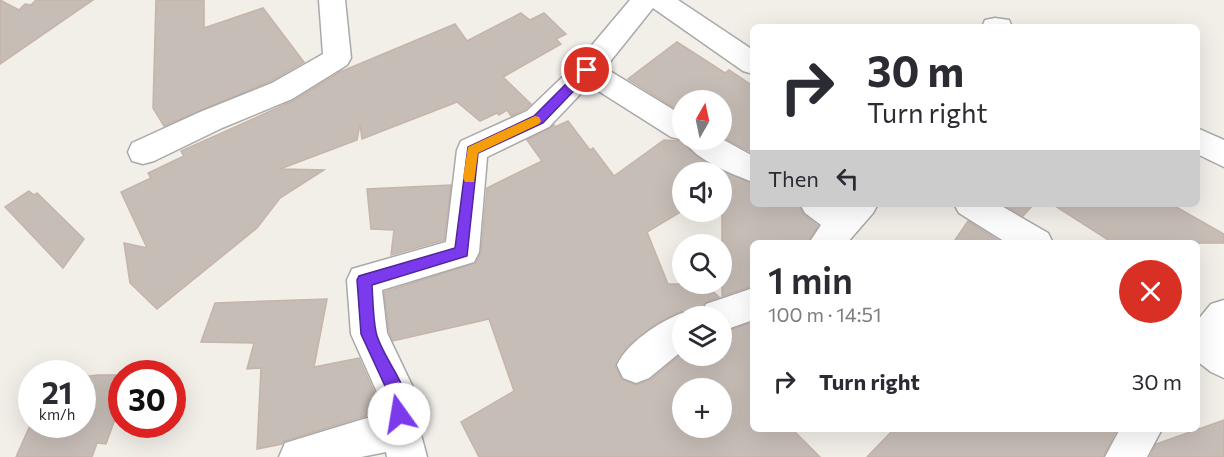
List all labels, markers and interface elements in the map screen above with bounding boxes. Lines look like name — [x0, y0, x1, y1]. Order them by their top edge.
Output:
pin — [561, 44, 612, 95]
text: 30 m — [867, 44, 964, 96]
icon: right — [768, 48, 846, 126]
icon: arrive — [570, 53, 603, 86]
north arrow — [672, 90, 732, 150]
map controls — [672, 90, 732, 438]
text: Turn right — [867, 96, 987, 129]
button: sound — [672, 162, 732, 222]
icon: left — [831, 162, 864, 195]
text: Then — [768, 165, 819, 192]
button: search — [672, 234, 732, 294]
text: 1 min — [768, 257, 853, 301]
button: close — [1119, 260, 1182, 323]
text: 100 m · 14:51 — [768, 302, 882, 326]
button: layers — [672, 306, 732, 366]
speed limit sign: 30 — [108, 360, 186, 438]
icon: right — [768, 365, 801, 398]
text: Turn right — [819, 368, 920, 395]
text: 30 m — [1132, 368, 1182, 395]
text: 21 — [42, 373, 72, 410]
button: + — [672, 378, 732, 438]
position arrow — [367, 382, 431, 446]
text: km/h — [39, 405, 75, 423]

